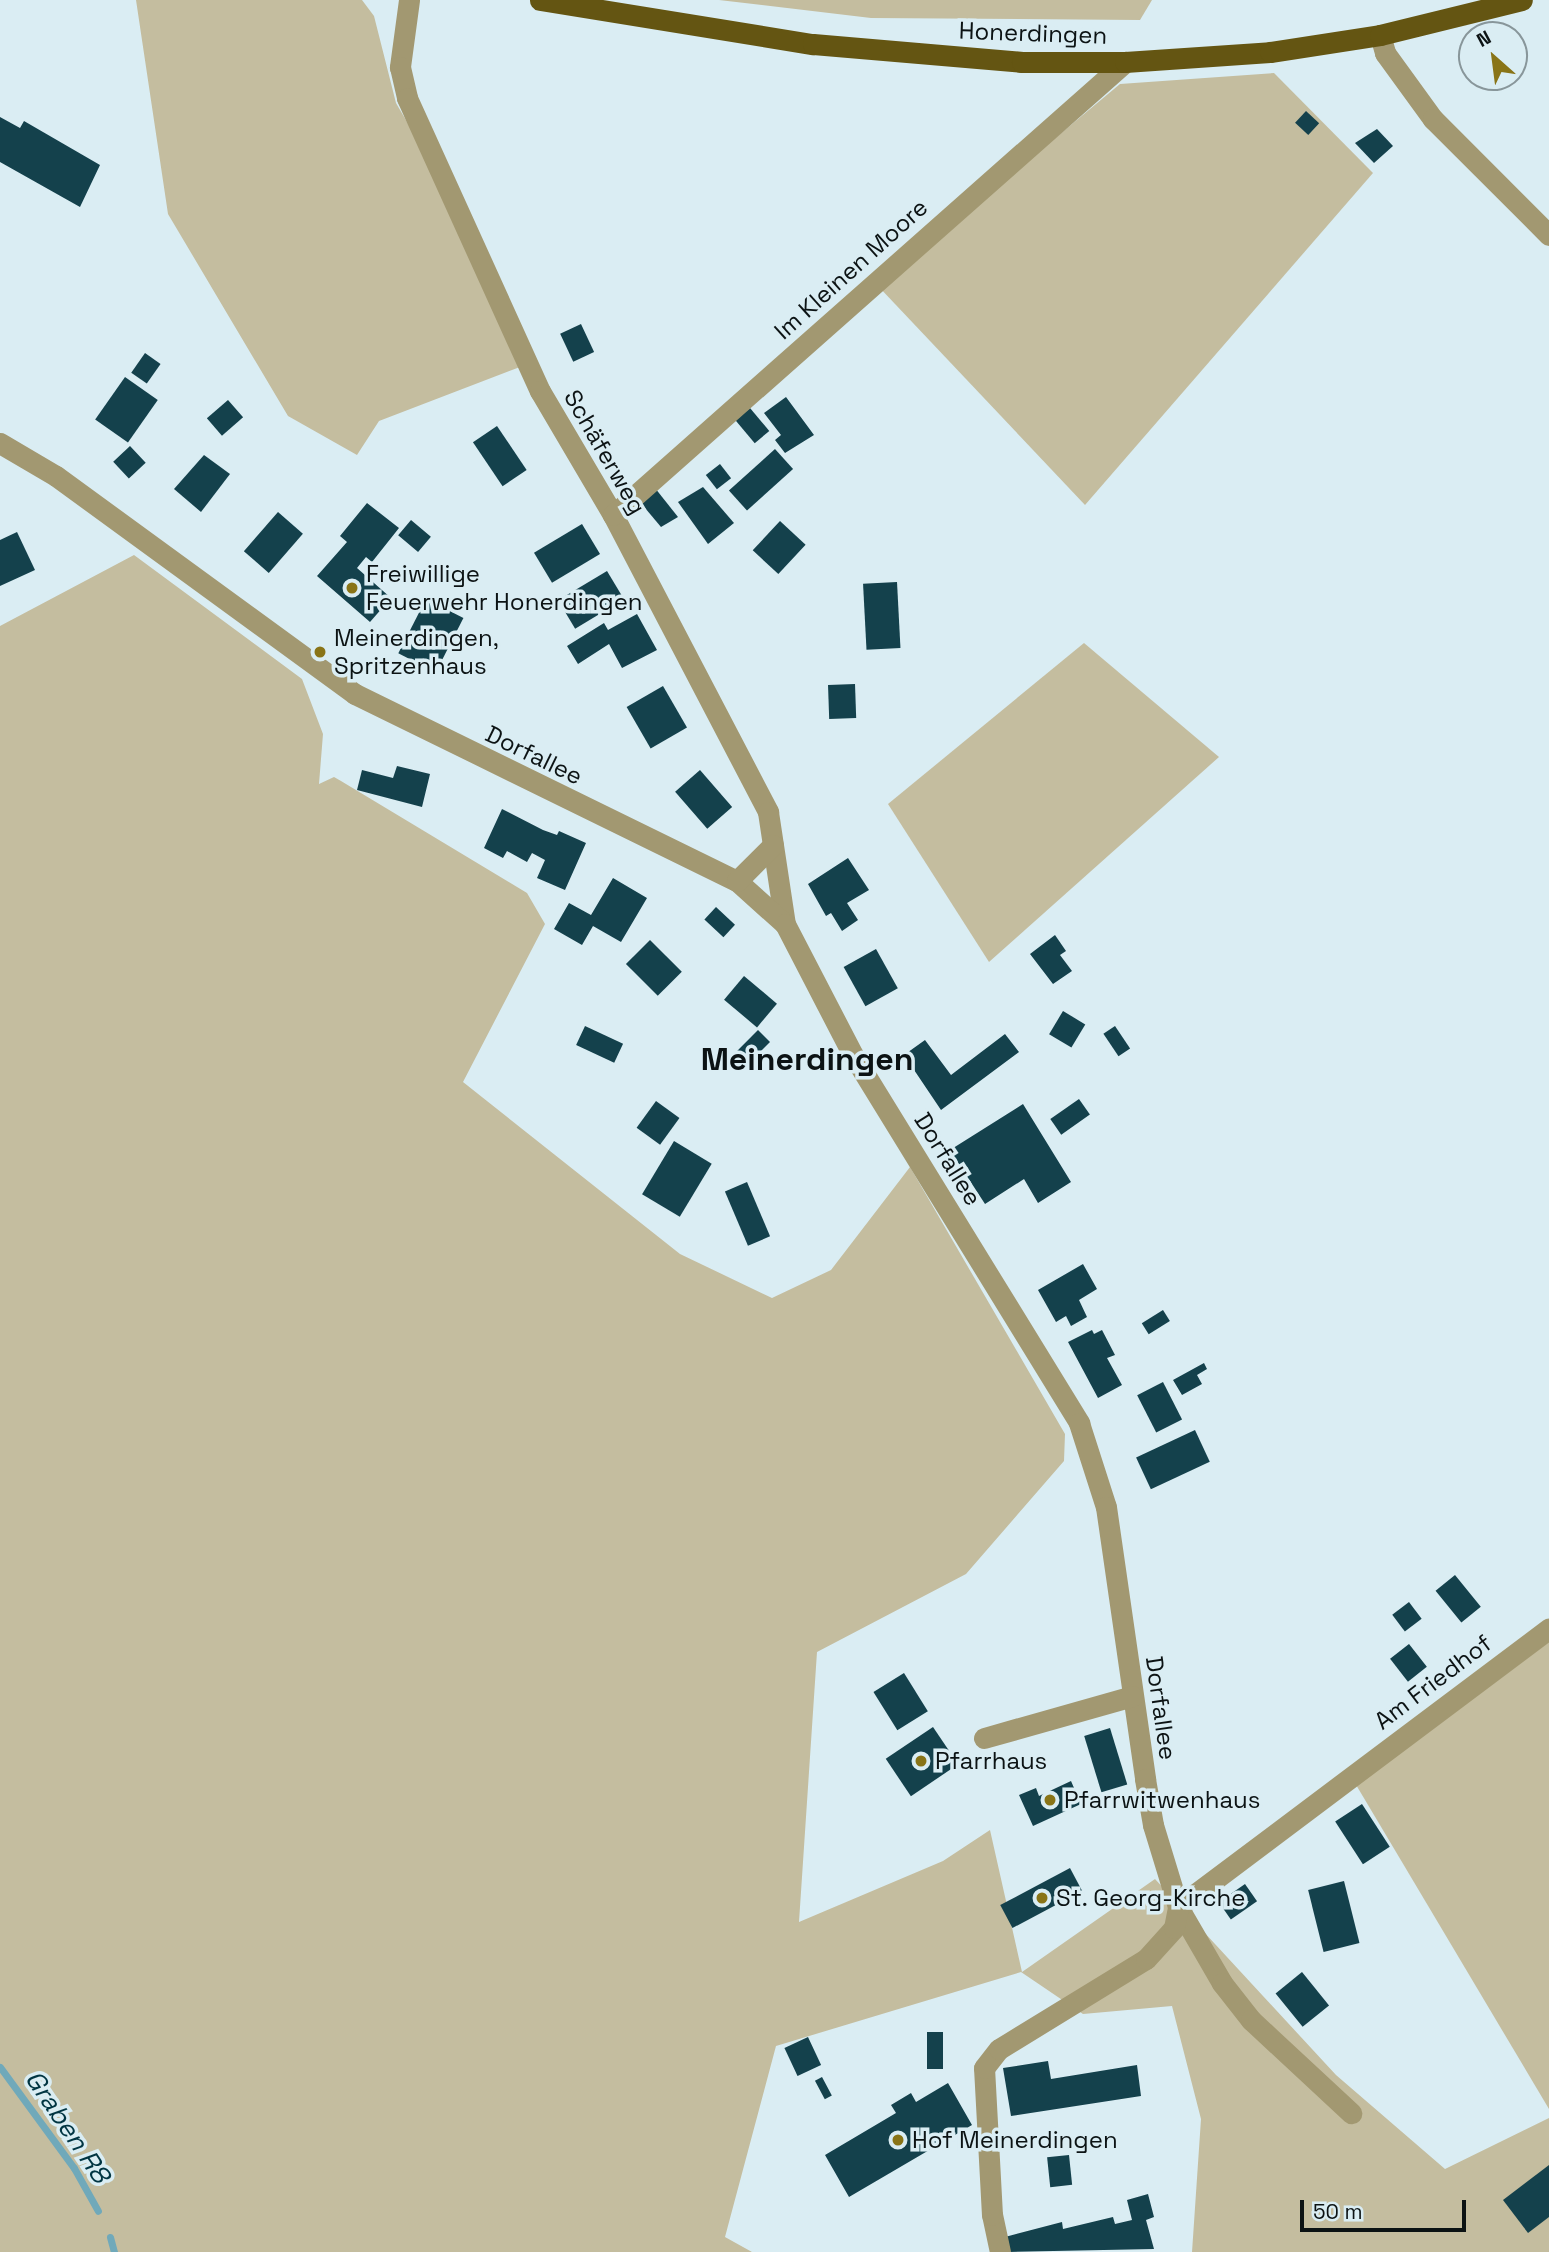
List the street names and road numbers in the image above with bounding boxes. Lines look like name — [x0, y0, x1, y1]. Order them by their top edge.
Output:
street label: Honerdingen — [958, 16, 1108, 50]
street label: Im Kleinen Moore — [768, 193, 934, 345]
street label: Schäferweg — [558, 385, 652, 519]
street label: Dorfallee — [481, 719, 587, 791]
street label: Dorfallee — [908, 1107, 988, 1211]
street label: Am Friedhof — [1369, 1629, 1497, 1735]
street label: Dorfallee — [1139, 1654, 1183, 1762]

